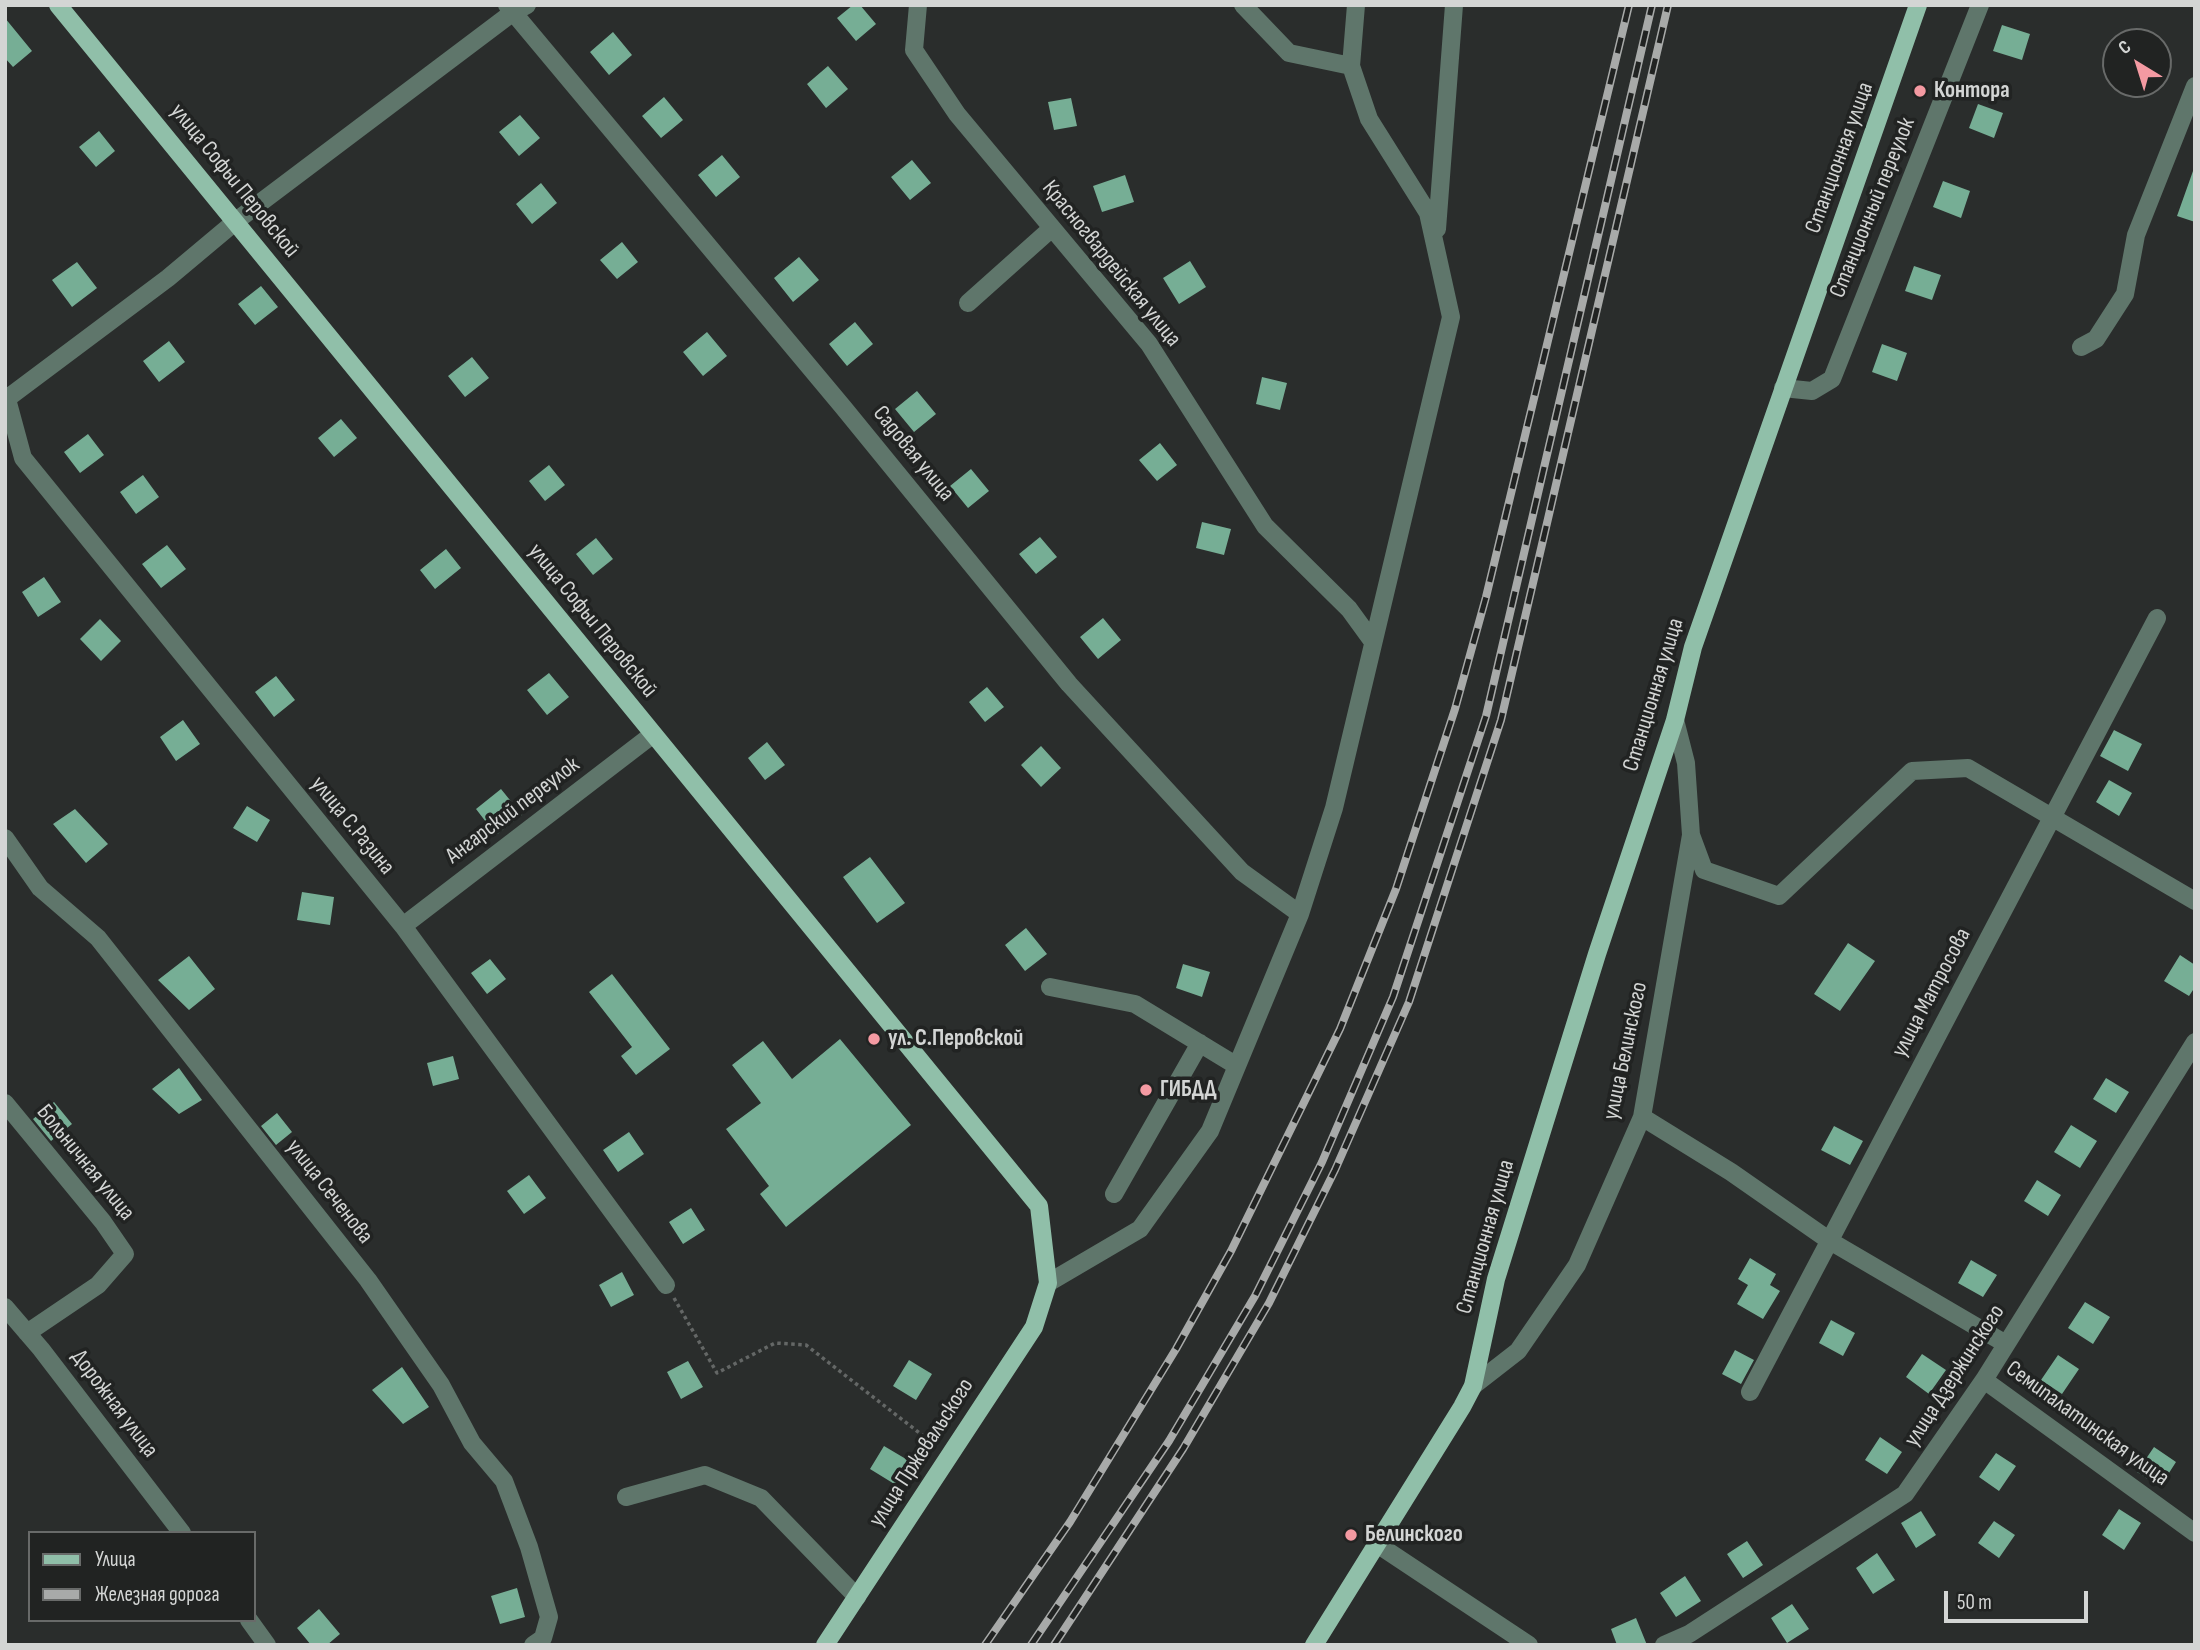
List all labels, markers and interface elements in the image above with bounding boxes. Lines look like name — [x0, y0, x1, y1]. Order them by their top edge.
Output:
north arrow — [2102, 28, 2172, 98]
text: С — [2114, 36, 2136, 60]
place label: Контора — [1934, 77, 2010, 105]
street label: Станционная улица — [1800, 79, 1880, 237]
marker: Контора — [1912, 83, 1928, 99]
street label: улица Софьи Перовской — [164, 99, 304, 263]
street label: Станционный переулок — [1824, 114, 1922, 302]
street label: Красногвардейская улица — [1036, 175, 1186, 353]
street label: Садовая улица — [866, 401, 960, 507]
street label: улица Софьи Перовской — [522, 539, 662, 703]
street label: Станционная улица — [1618, 615, 1690, 775]
street label: Ангарский переулок — [441, 752, 585, 870]
street label: улица С.Разина — [304, 771, 400, 881]
street label: улица Матросова — [1886, 924, 1978, 1062]
street label: улица Белинского — [1598, 980, 1654, 1122]
place label: ул. С.Перовской — [888, 1025, 1023, 1053]
marker: ул. С.Перовской — [866, 1031, 882, 1047]
place label: ГИБДД — [1160, 1076, 1217, 1104]
marker: ГИБДД — [1138, 1082, 1154, 1098]
street label: Больничная улица — [30, 1099, 140, 1227]
street label: улица Сеченова — [280, 1134, 378, 1250]
street label: Станционная улица — [1451, 1157, 1521, 1317]
street label: улица Дзержинского — [1899, 1300, 2011, 1452]
street label: Дорожная улица — [64, 1345, 164, 1463]
street label: Семипалатинская улица — [2000, 1355, 2174, 1493]
street label: улица Пржевальского — [864, 1374, 980, 1532]
place label: Белинского — [1365, 1521, 1463, 1549]
marker: Белинского — [1343, 1527, 1359, 1543]
legend — [28, 1531, 256, 1622]
text: Улица — [95, 1547, 136, 1572]
scale bar — [1948, 1576, 2092, 1620]
text: Железная дорога — [95, 1582, 220, 1607]
text: 50 m — [1957, 1590, 1992, 1615]

